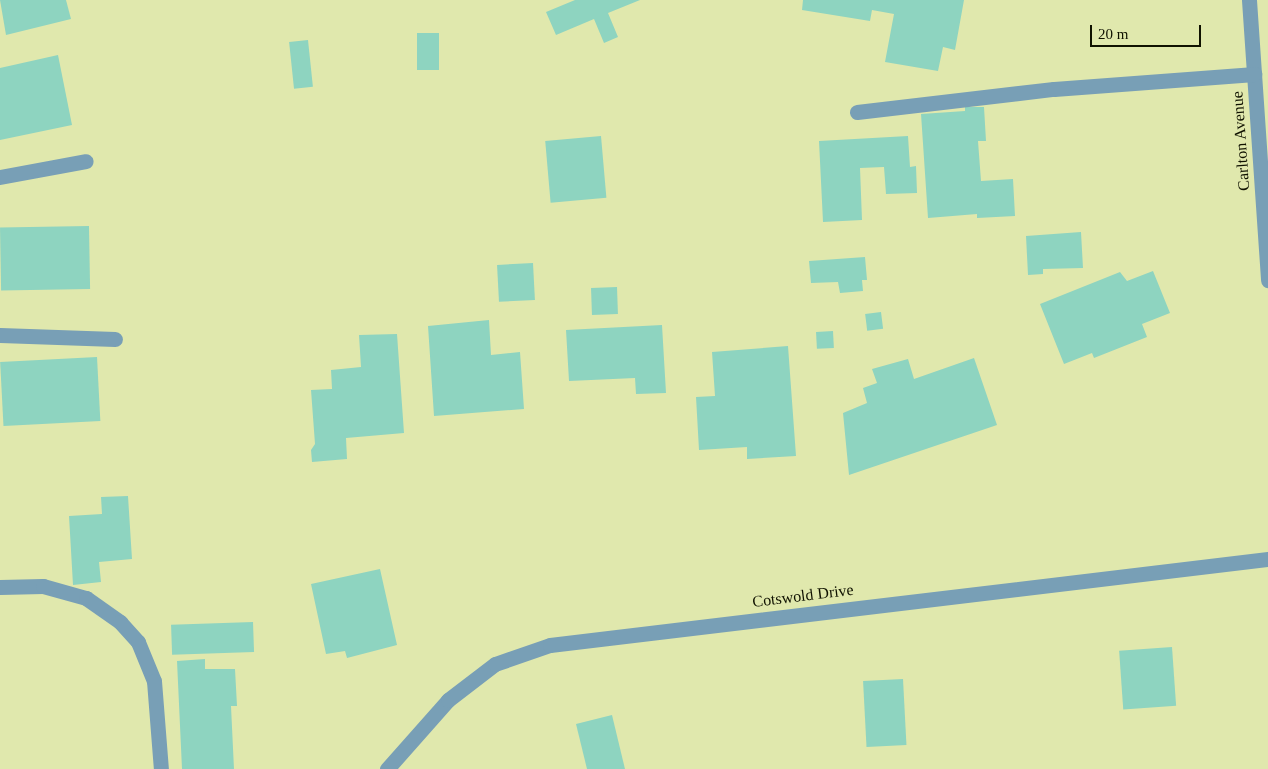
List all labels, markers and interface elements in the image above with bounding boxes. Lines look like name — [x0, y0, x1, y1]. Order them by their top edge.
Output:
scale bar — [1093, 15, 1204, 47]
text: 20 m — [1098, 26, 1128, 42]
street label: Carlton Avenue — [1228, 90, 1254, 192]
street label: Cotswold Drive — [751, 580, 855, 612]

